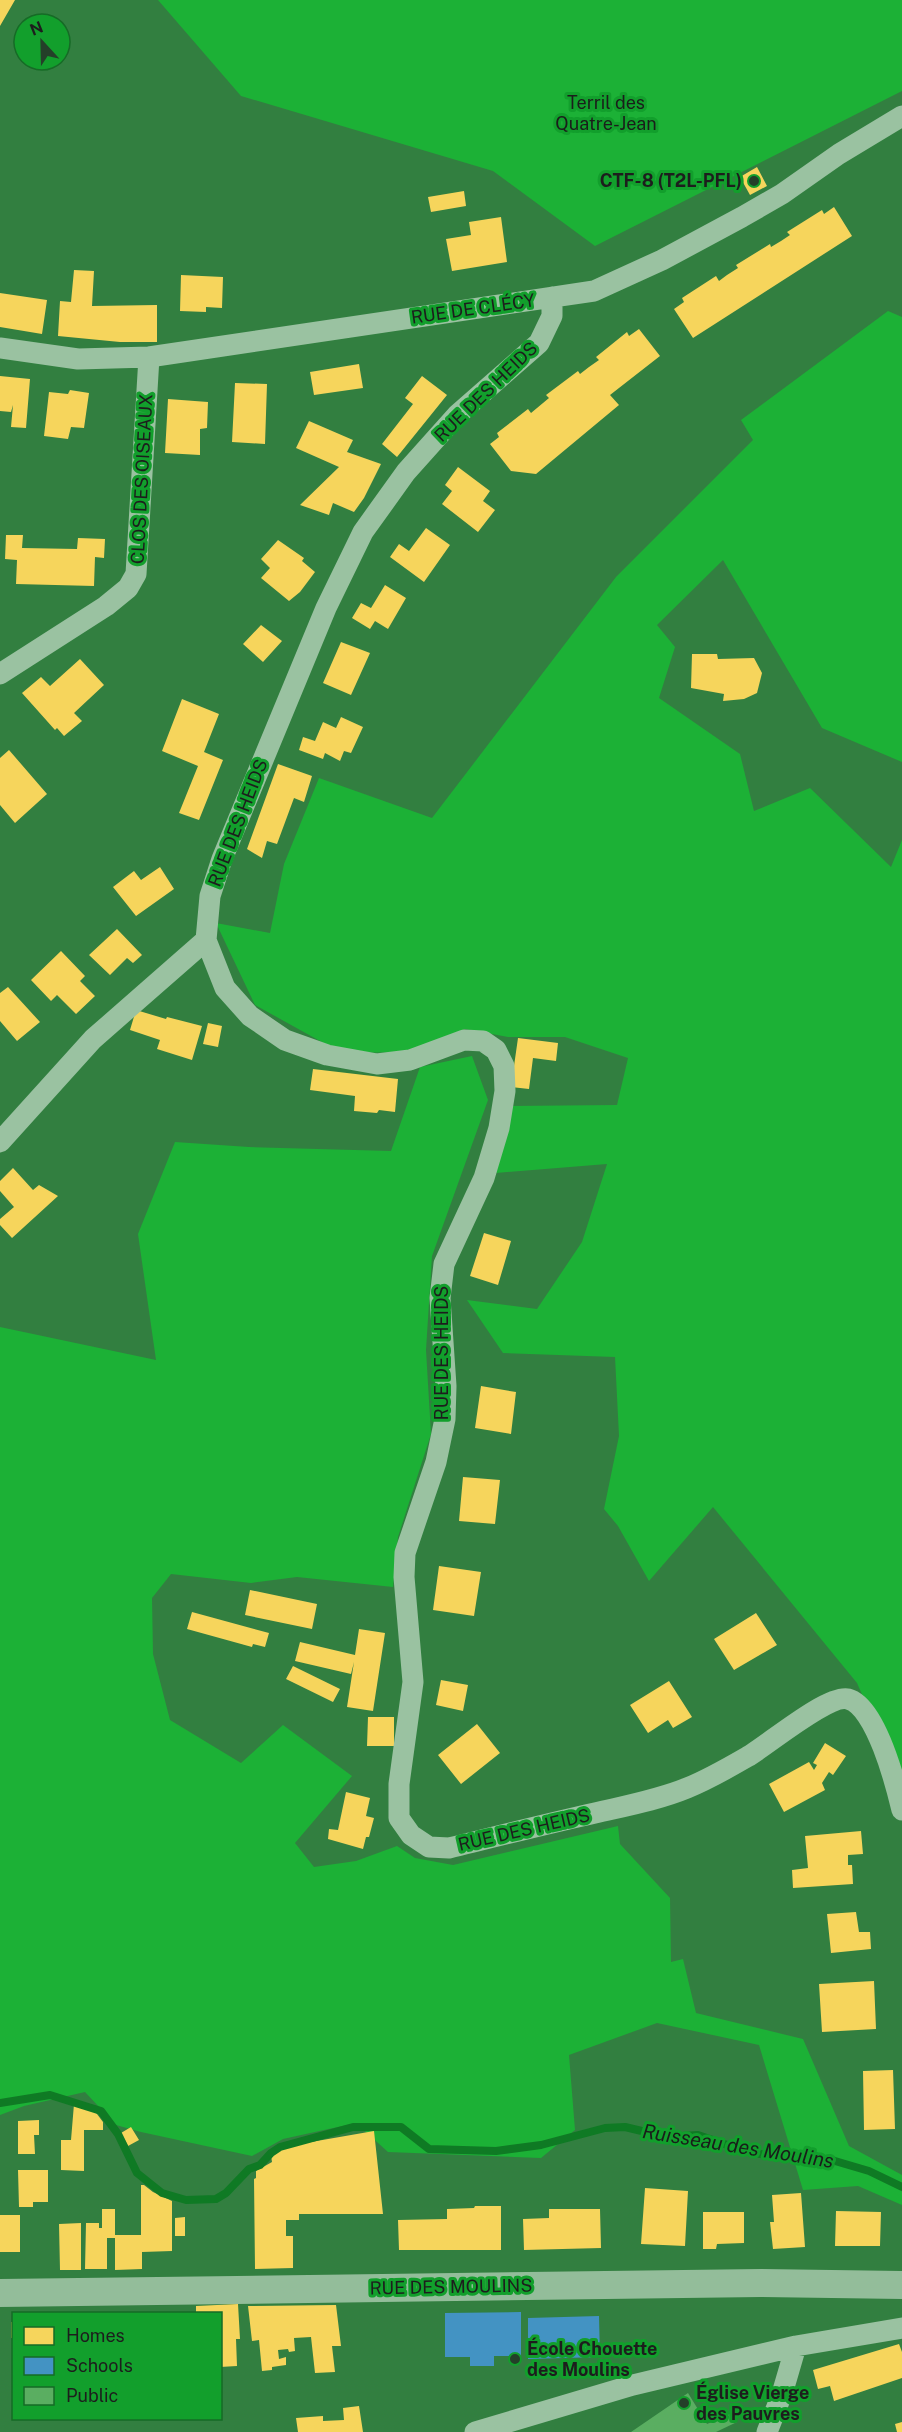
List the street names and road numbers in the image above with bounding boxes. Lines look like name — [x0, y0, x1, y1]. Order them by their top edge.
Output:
street label: RUE DE CLÉCY — [409, 288, 536, 328]
street label: RUE DES HEIDS — [430, 337, 541, 446]
street label: CLOS DES OISEAUX — [127, 393, 156, 565]
street label: RUE DES HEIDS — [204, 756, 271, 889]
street label: RUE DES HEIDS — [431, 1286, 452, 1420]
street label: RUE DES HEIDS — [456, 1804, 592, 1855]
street label: RUE DES MOULINS — [369, 2275, 533, 2298]

